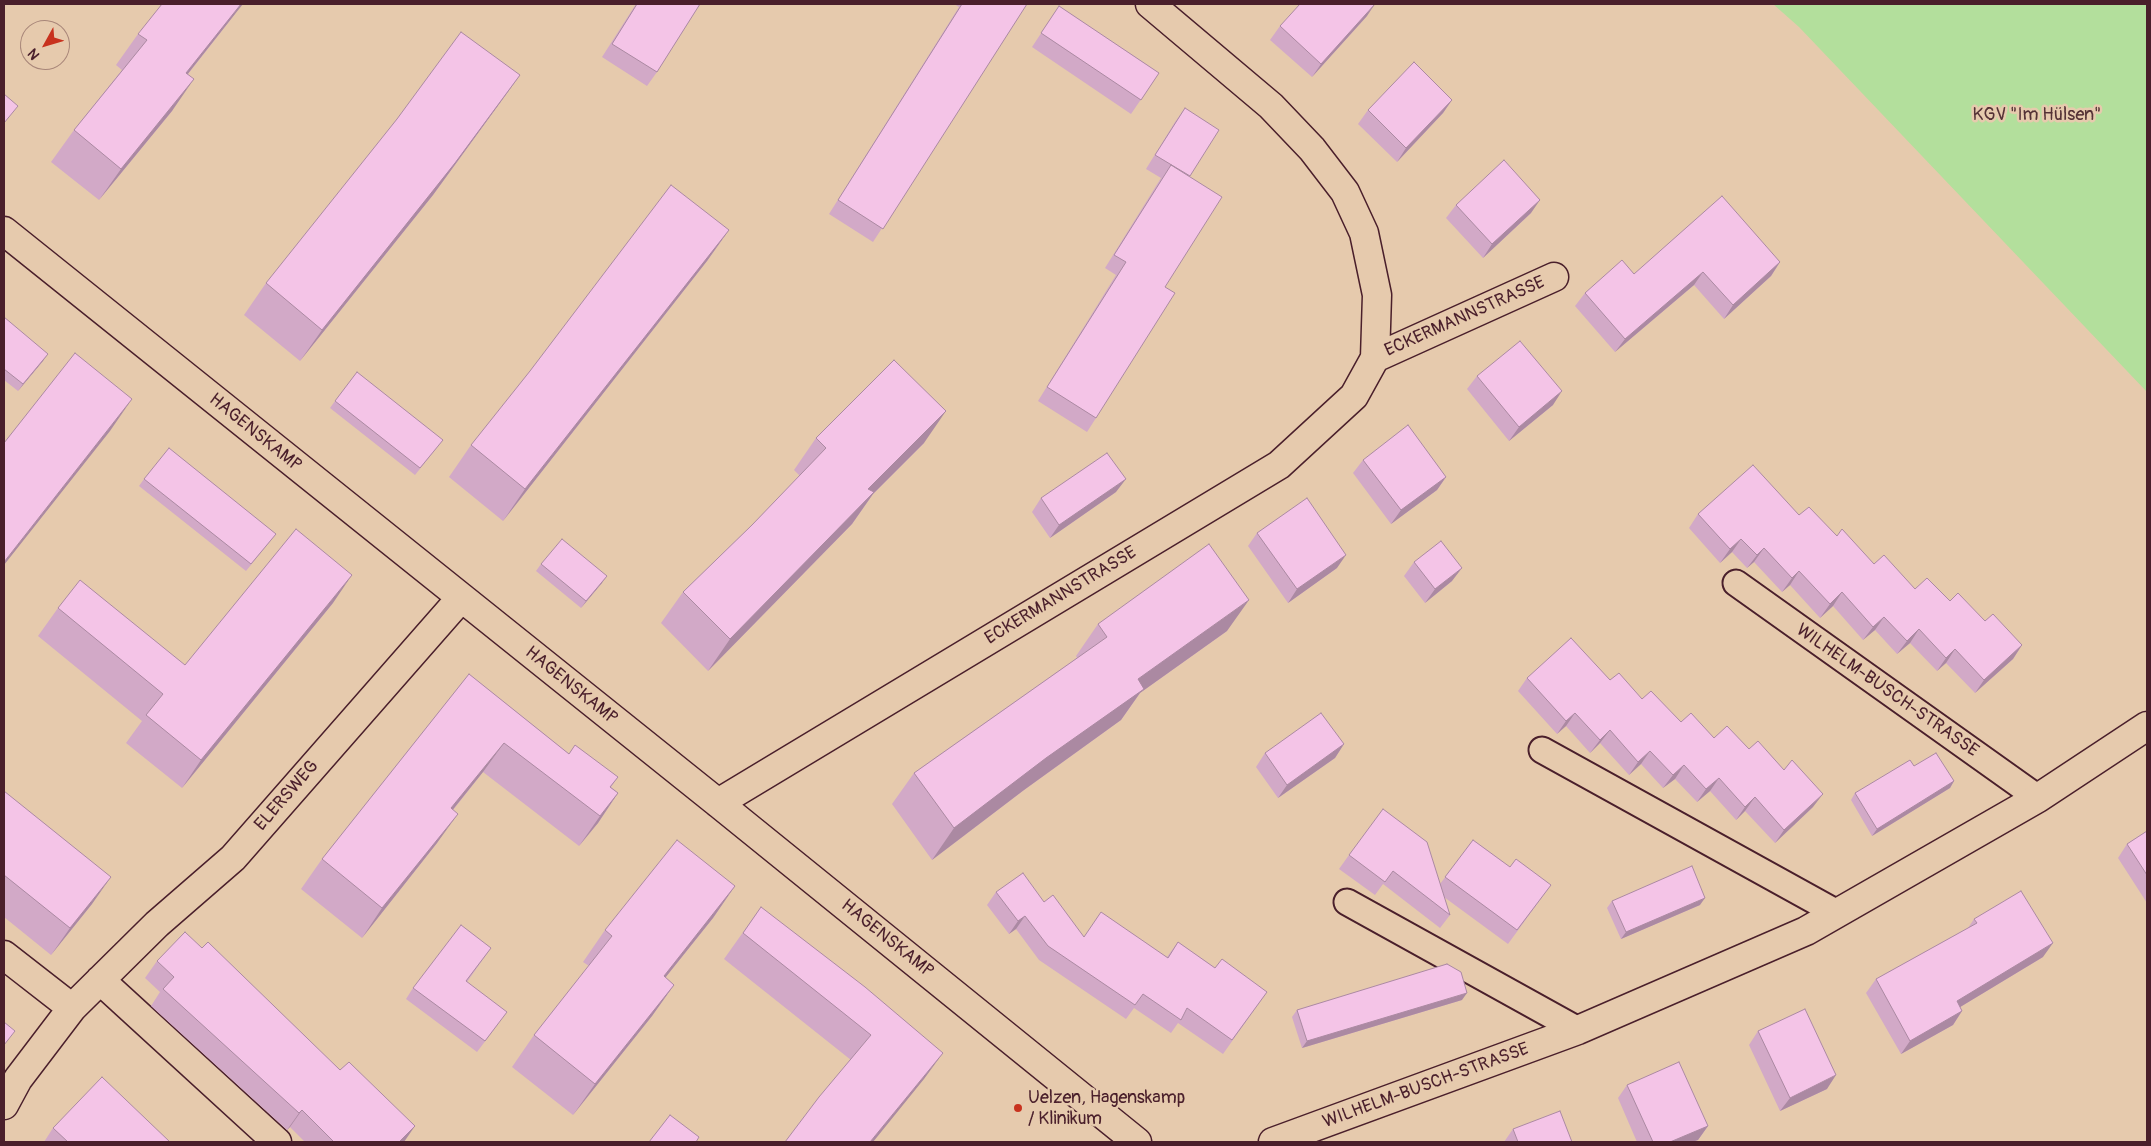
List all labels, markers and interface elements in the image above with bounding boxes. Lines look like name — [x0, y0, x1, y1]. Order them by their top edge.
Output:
north arrow — [20, 20, 70, 70]
text: N — [24, 45, 43, 63]
park label: KGV "Im Hülsen" — [1973, 104, 2101, 126]
street label: ECKERMANNSTRASSE — [1382, 272, 1548, 362]
street label: HAGENSKAMP — [204, 389, 306, 477]
street label: ECKERMANNSTRASSE — [981, 542, 1141, 650]
street label: WILHELM-BUSCH-STRASSE — [1792, 620, 1982, 762]
street label: HAGENSKAMP — [520, 642, 622, 730]
street label: ELERSWEG — [250, 756, 324, 836]
street label: HAGENSKAMP — [836, 895, 938, 983]
street label: WILHELM-BUSCH-STRASSE — [1320, 1039, 1532, 1133]
place label: Uelzen, Hagenskamp / Klinikum — [1028, 1087, 1185, 1130]
marker: Uelzen, Hagenskamp / Klinikum — [1012, 1102, 1024, 1114]

